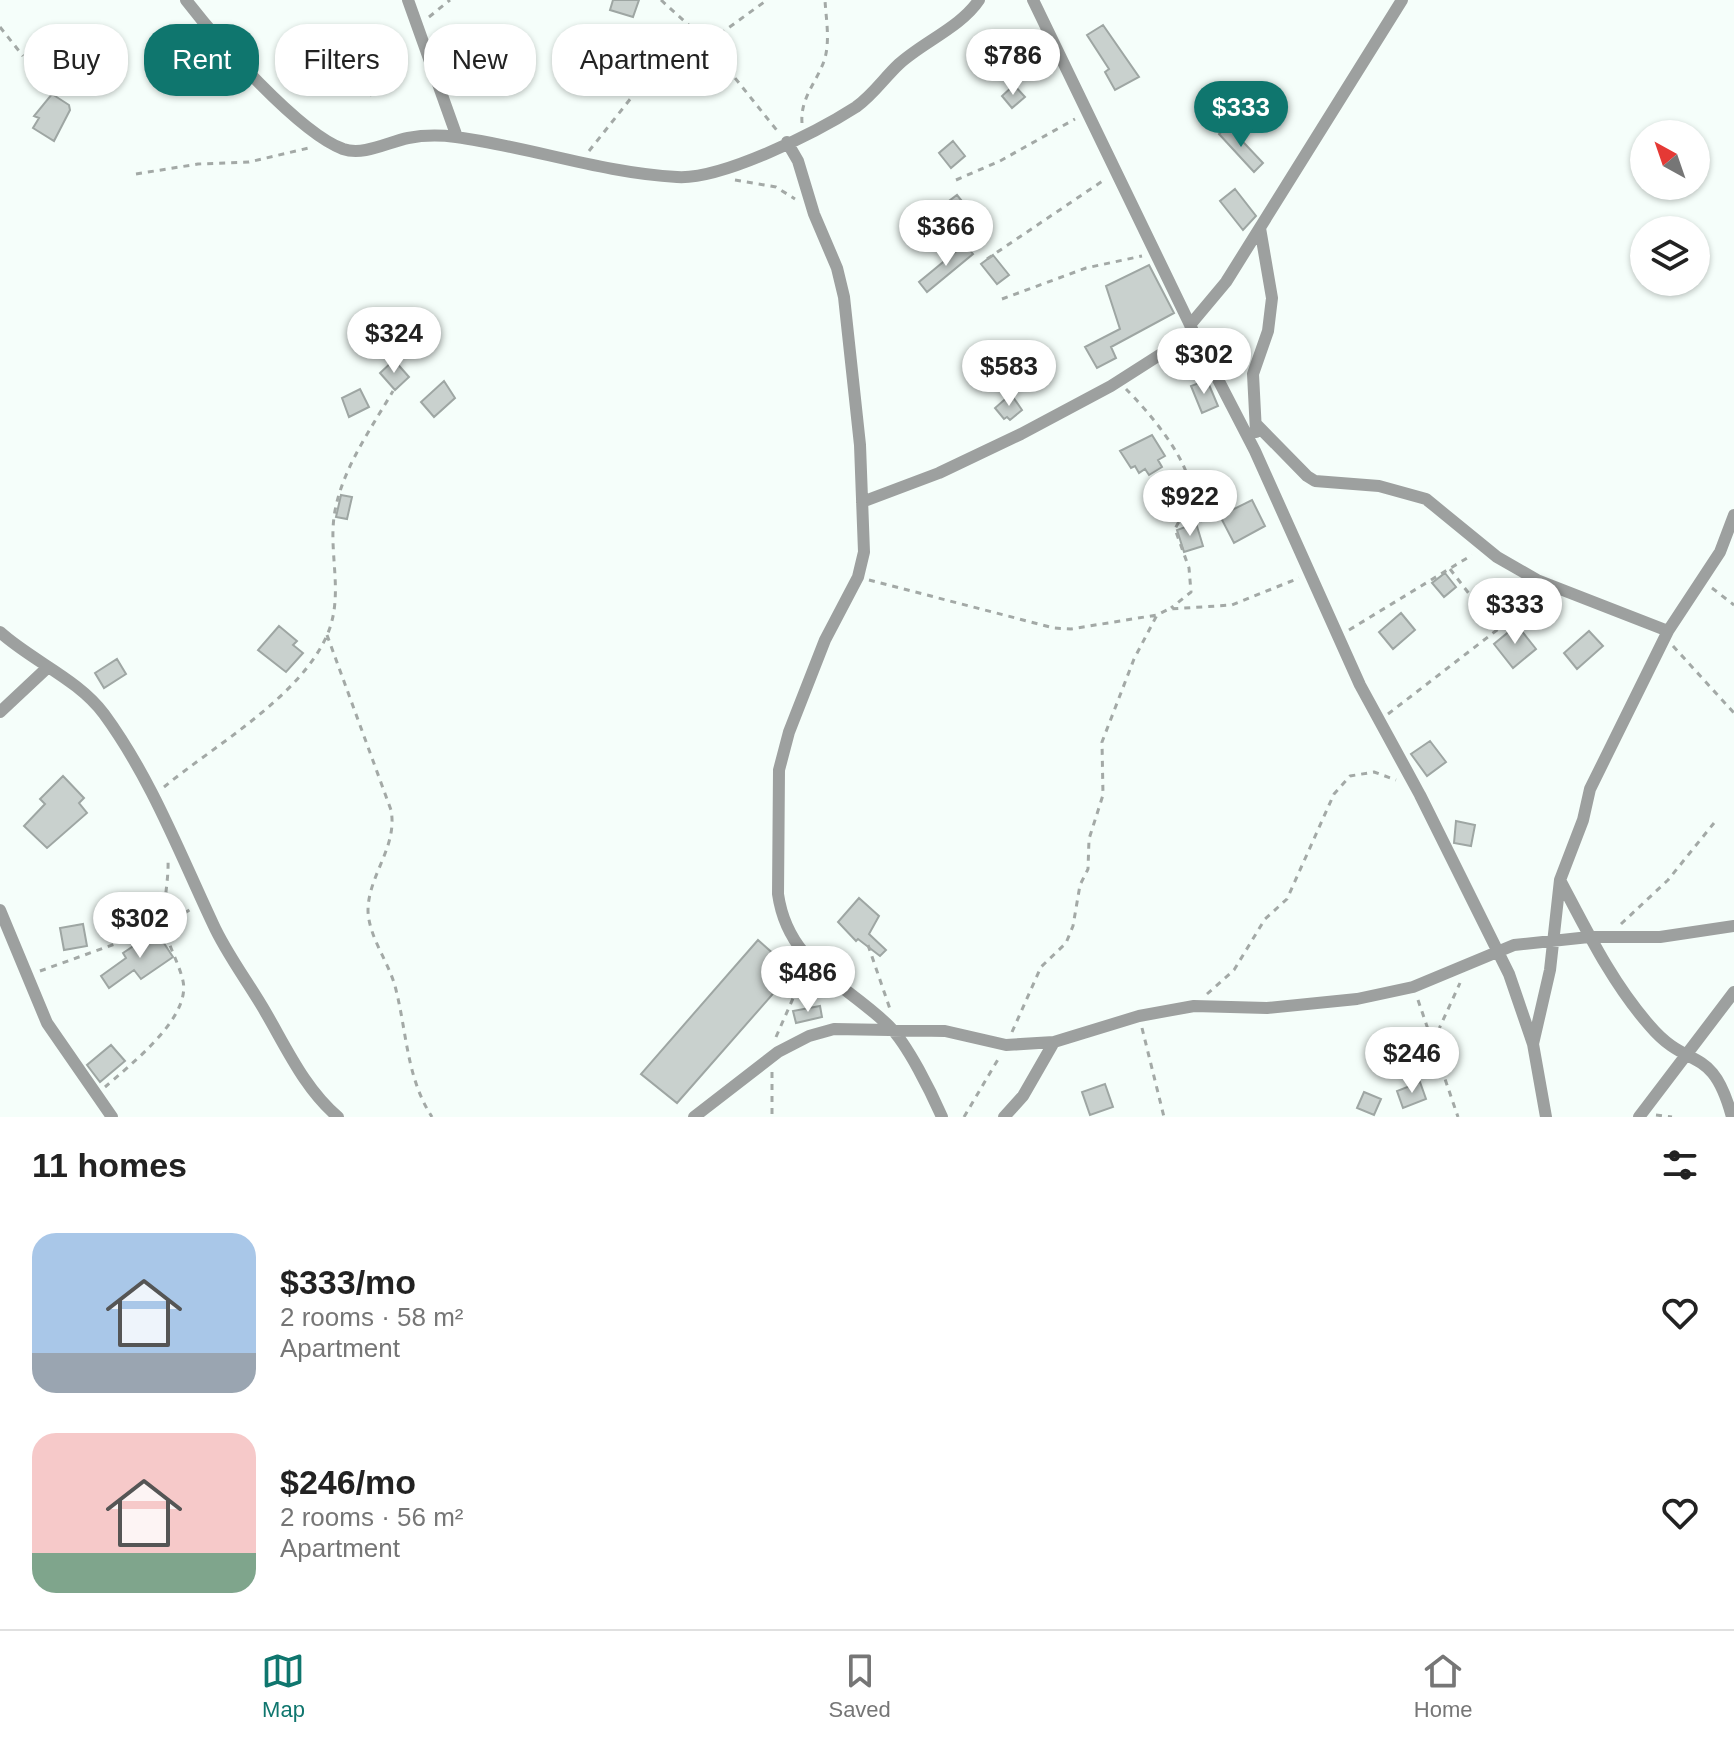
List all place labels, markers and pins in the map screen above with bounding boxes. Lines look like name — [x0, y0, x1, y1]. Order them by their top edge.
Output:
pin: $786 — [966, 29, 1060, 97]
pin: $333 — [1194, 81, 1288, 149]
pin: $366 — [899, 200, 993, 268]
pin: $324 — [347, 307, 441, 375]
pin: $302 — [1157, 328, 1251, 396]
pin: $583 — [962, 340, 1056, 408]
pin: $922 — [1143, 470, 1237, 538]
pin: $333 — [1468, 578, 1562, 646]
pin: $302 — [93, 892, 187, 960]
pin: $486 — [761, 946, 855, 1014]
pin: $246 — [1365, 1027, 1459, 1095]

